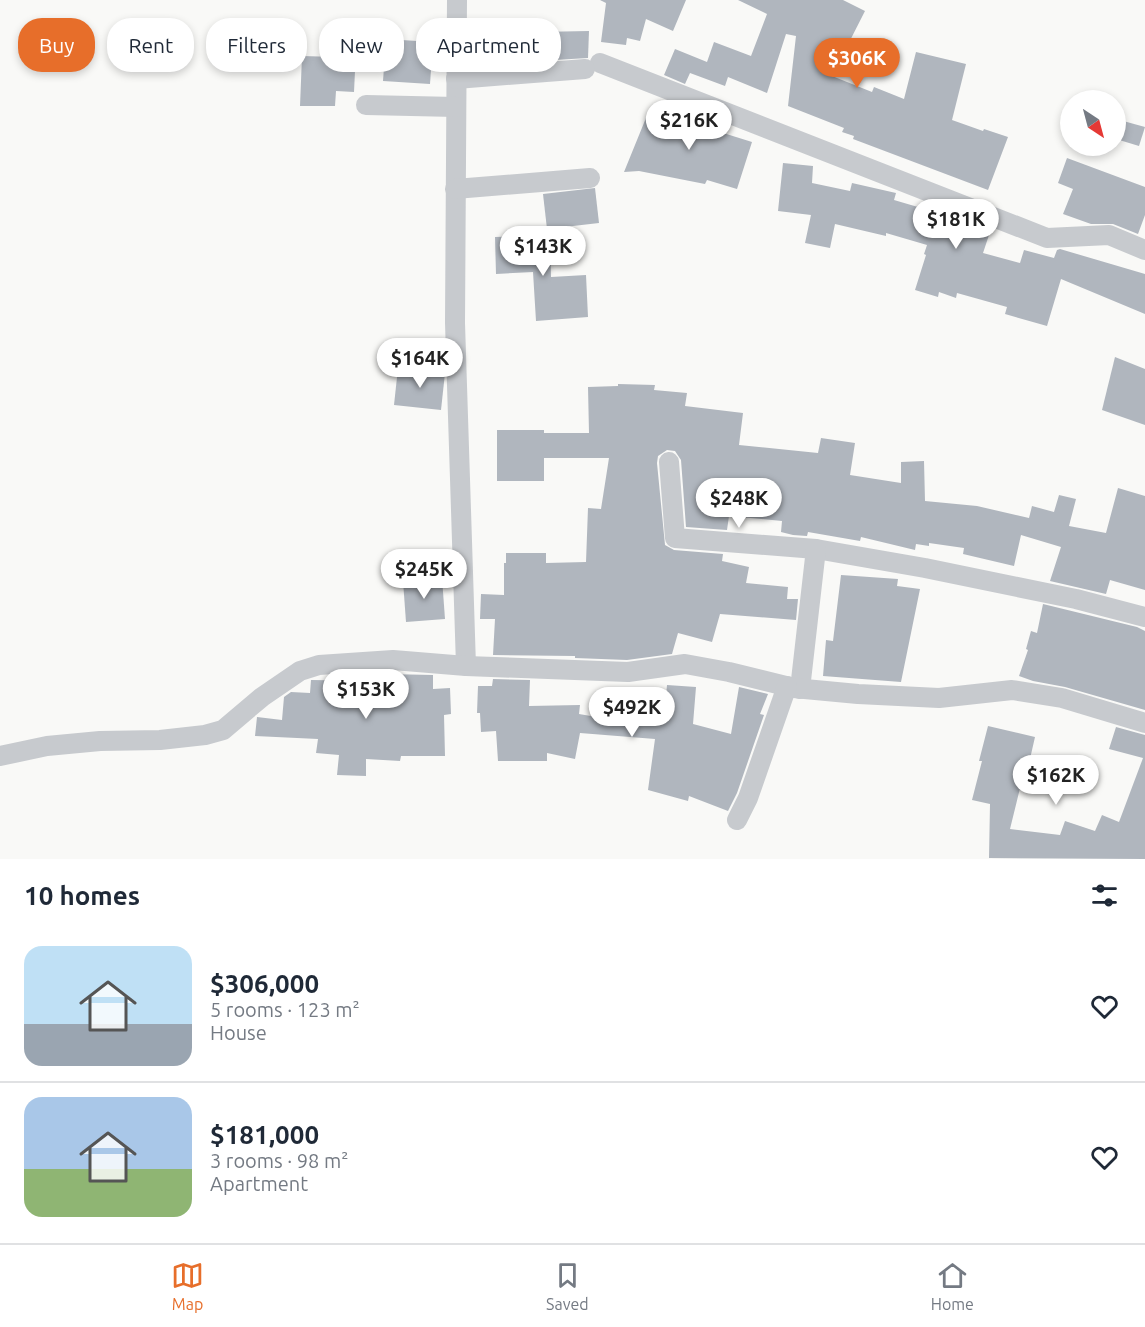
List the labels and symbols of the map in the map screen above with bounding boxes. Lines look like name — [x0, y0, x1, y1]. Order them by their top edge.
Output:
pin: $306K — [815, 38, 899, 89]
north arrow — [1060, 90, 1126, 156]
pin: $216K — [647, 100, 731, 151]
pin: $181K — [914, 199, 998, 250]
pin: $143K — [501, 226, 585, 277]
pin: $164K — [378, 338, 462, 389]
pin: $248K — [697, 478, 781, 529]
pin: $245K — [382, 549, 466, 600]
pin: $153K — [324, 669, 408, 720]
pin: $492K — [590, 687, 674, 738]
pin: $162K — [1014, 755, 1098, 806]

